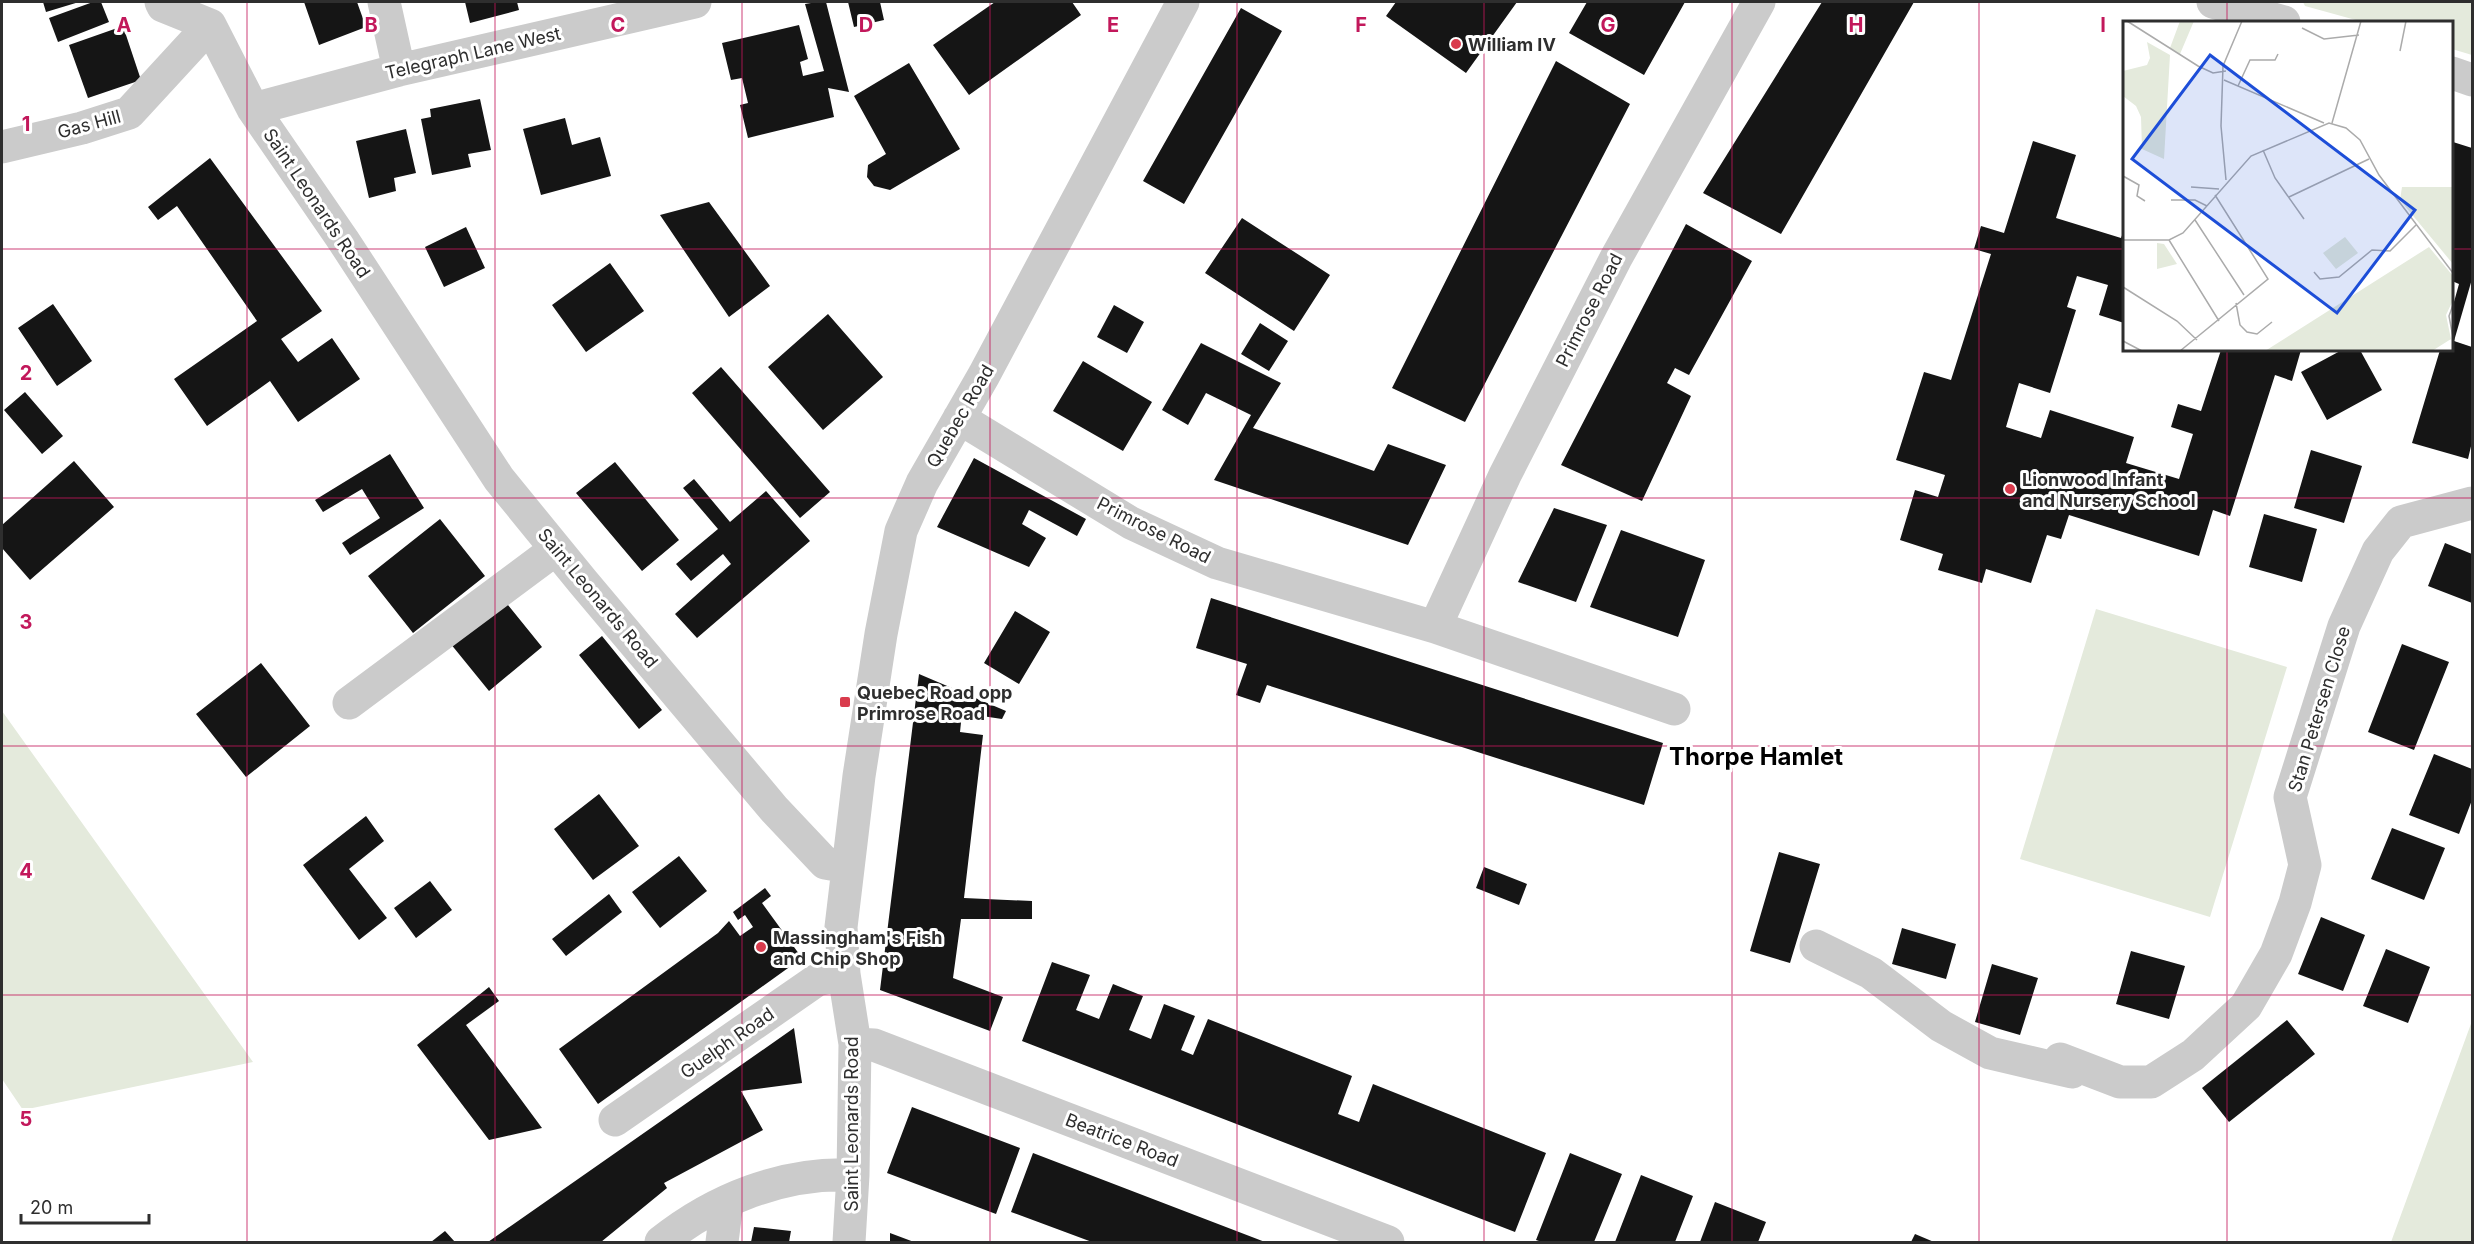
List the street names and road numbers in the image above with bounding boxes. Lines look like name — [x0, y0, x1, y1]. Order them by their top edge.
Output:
street label: Telegraph Lane West — [383, 23, 563, 83]
street label: Gas Hill — [55, 106, 123, 142]
street label: Saint Leonards Road — [259, 124, 375, 282]
street label: Primrose Road — [1551, 250, 1627, 370]
street label: Quebec Road — [922, 361, 998, 471]
street label: Primrose Road — [1094, 492, 1214, 568]
street label: Saint Leonards Road — [534, 524, 662, 672]
street label: Stan Petersen Close — [2284, 624, 2354, 794]
street label: Guelph Road — [676, 1003, 778, 1083]
street label: Saint Leonards Road — [841, 1036, 862, 1212]
street label: Beatrice Road — [1063, 1109, 1181, 1171]

